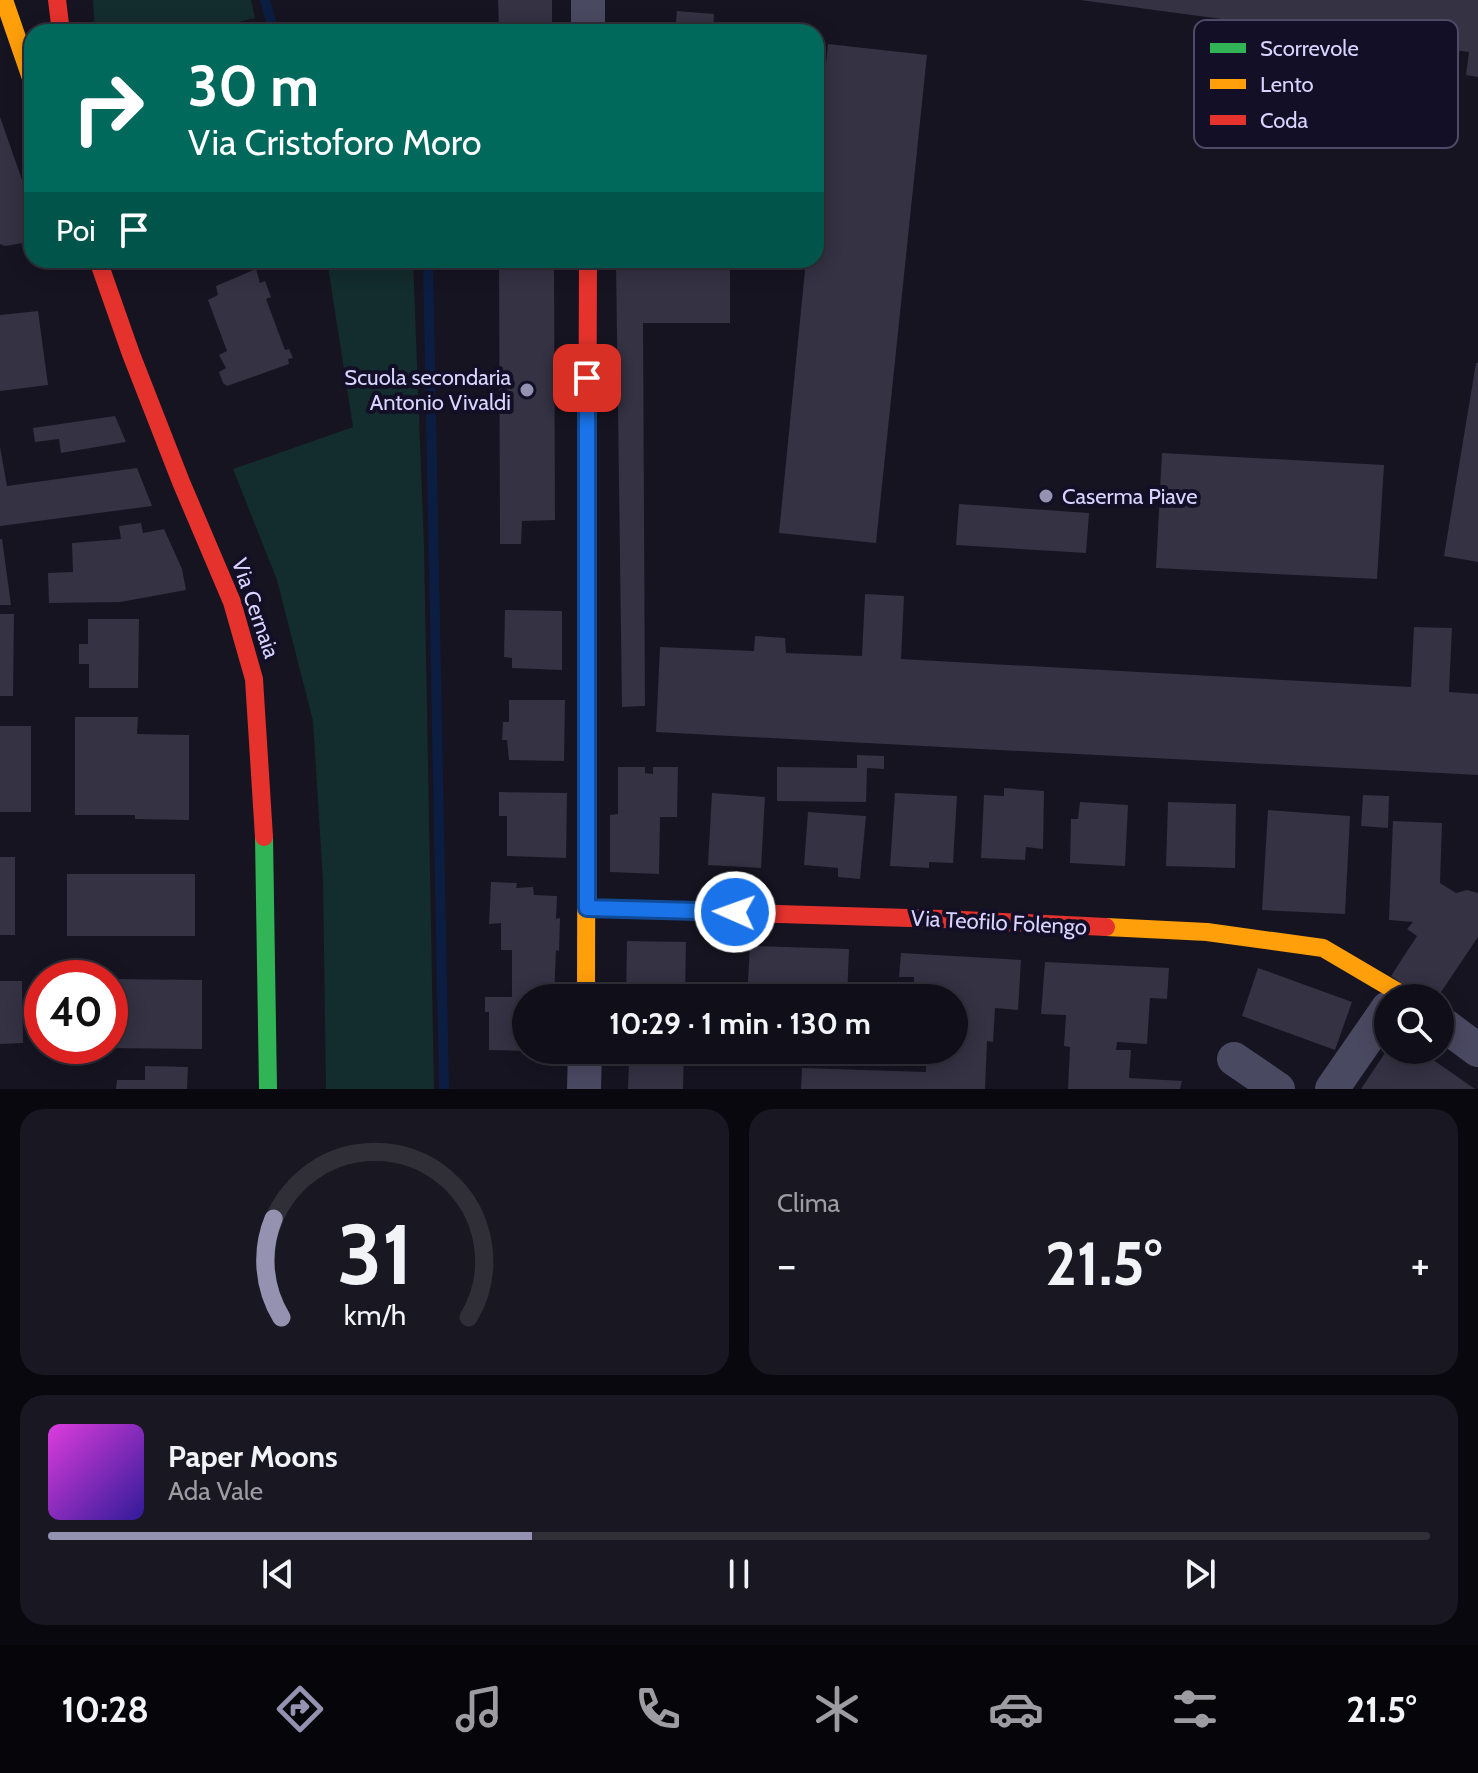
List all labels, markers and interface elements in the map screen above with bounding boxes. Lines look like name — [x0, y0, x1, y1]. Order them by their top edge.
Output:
legend — [1194, 20, 1458, 148]
text: Scorrevole — [1260, 35, 1359, 62]
text: 30 m — [188, 52, 319, 120]
icon: right — [56, 56, 160, 160]
text: Lento — [1260, 71, 1314, 98]
text: Coda — [1260, 107, 1309, 134]
text: Via Cristoforo Moro — [188, 120, 481, 164]
icon: arrive — [112, 208, 156, 252]
text: Poi — [56, 212, 96, 249]
pin — [553, 344, 621, 412]
icon: arrive — [565, 356, 609, 400]
place label: Scuola secondaria Antonio Vivaldi — [344, 364, 511, 416]
marker: Scuola secondaria Antonio Vivaldi — [518, 381, 536, 399]
place label: Caserma Piave — [1062, 483, 1197, 510]
marker: Caserma Piave — [1037, 487, 1055, 505]
street label: Via Cernaia — [226, 555, 285, 662]
position arrow — [693, 870, 777, 954]
street label: Via Teofilo Folengo — [910, 904, 1088, 941]
speed limit sign: 40 — [24, 960, 128, 1064]
map controls — [1374, 984, 1454, 1064]
button: search — [1374, 984, 1454, 1064]
text: 10:29 · 1 min · 130 m — [609, 1005, 871, 1042]
text: Clima — [777, 1187, 840, 1219]
text: 31 — [337, 1204, 412, 1305]
text: 21.5° — [1045, 1227, 1162, 1300]
text: − — [777, 1238, 796, 1291]
text: + — [1411, 1238, 1430, 1291]
text: km/h — [343, 1297, 406, 1332]
text: Paper Moons — [168, 1438, 338, 1475]
text: Ada Vale — [168, 1475, 263, 1507]
icon: previous — [256, 1552, 300, 1596]
icon: pause — [717, 1552, 761, 1596]
icon: next — [1178, 1552, 1222, 1596]
icon: directions — [272, 1681, 328, 1737]
icon: music — [451, 1681, 507, 1737]
icon: phone — [630, 1681, 686, 1737]
icon: climate — [809, 1681, 865, 1737]
icon: car — [988, 1681, 1044, 1737]
icon: filters — [1167, 1681, 1223, 1737]
text: 10:28 — [62, 1687, 149, 1731]
text: 21.5° — [1346, 1687, 1416, 1731]

